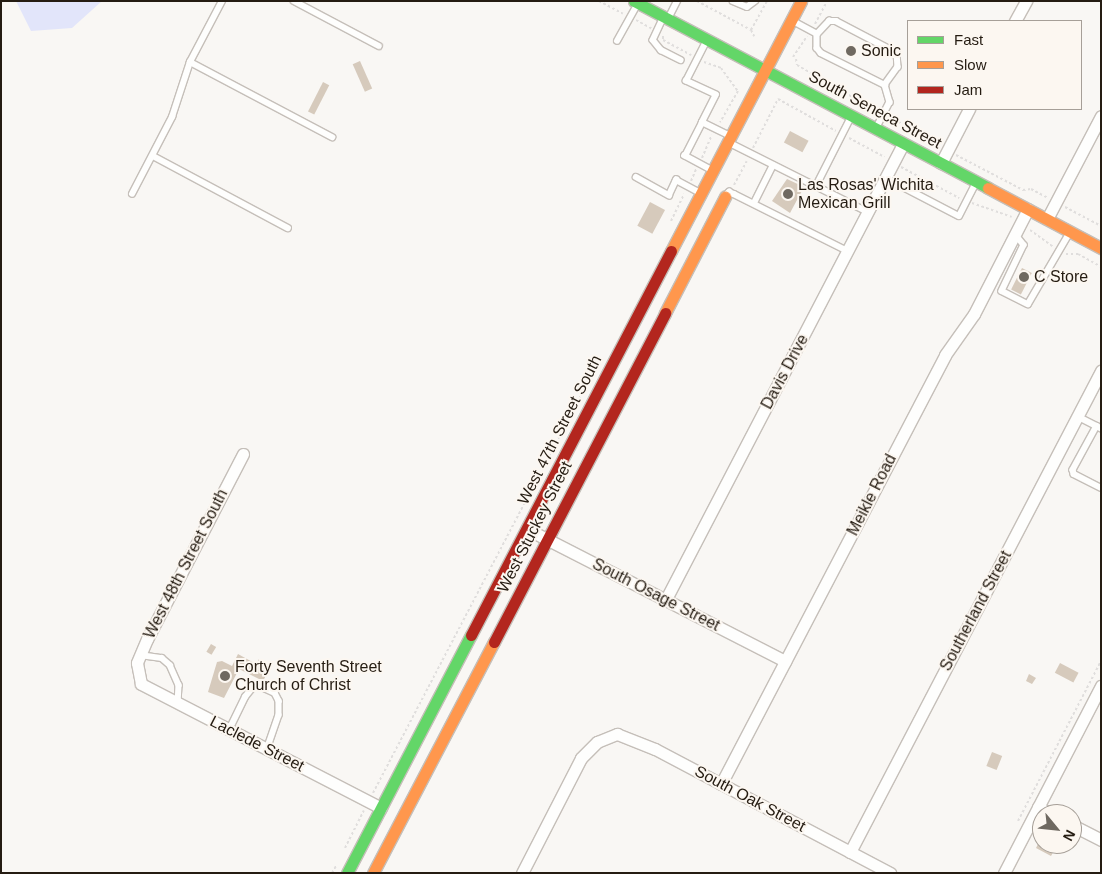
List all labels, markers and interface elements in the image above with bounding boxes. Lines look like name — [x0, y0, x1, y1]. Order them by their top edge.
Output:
legend — [907, 20, 1082, 110]
text: Fast — [954, 31, 983, 48]
place label: Sonic — [861, 41, 901, 61]
marker: Sonic — [845, 45, 857, 57]
text: Slow — [954, 56, 987, 73]
street label: South Seneca Street — [805, 67, 945, 153]
text: Jam — [954, 81, 982, 98]
place label: Las Rosas' Wichita Mexican Grill — [798, 175, 934, 213]
marker: Las Rosas' Wichita Mexican Grill — [782, 188, 794, 200]
place label: C Store — [1034, 267, 1088, 287]
marker: C Store — [1018, 271, 1030, 283]
street label: Davis Drive — [757, 331, 813, 413]
street label: West 47th Street South — [514, 352, 606, 508]
street label: Meikle Road — [843, 451, 901, 539]
street label: West Stuckey Street — [494, 458, 576, 596]
street label: West 48th Street South — [140, 486, 232, 642]
street label: Southerland Street — [936, 548, 1016, 674]
street label: South Osage Street — [589, 555, 723, 635]
place label: Forty Seventh Street Church of Christ — [235, 657, 382, 695]
marker: Forty Seventh Street Church of Christ — [219, 670, 231, 682]
street label: Laclede Street — [207, 712, 307, 776]
street label: South Oak Street — [691, 762, 809, 836]
north arrow — [1032, 804, 1082, 854]
text: N — [1060, 827, 1079, 844]

